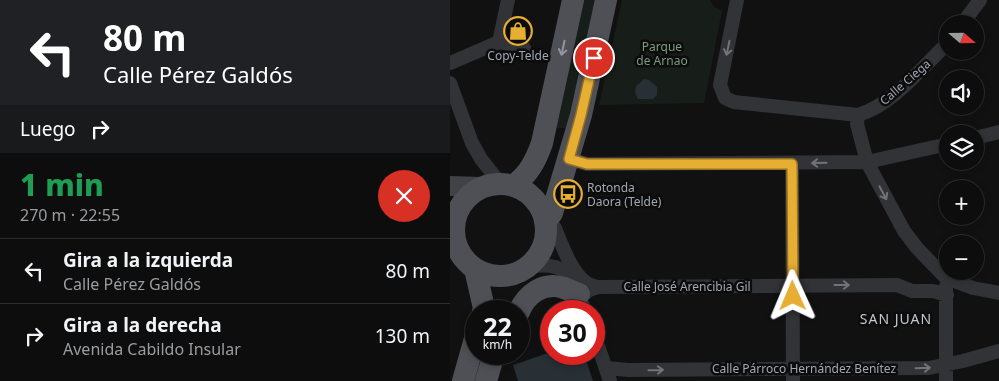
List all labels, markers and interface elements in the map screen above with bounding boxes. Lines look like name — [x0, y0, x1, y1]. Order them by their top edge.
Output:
text: 80 m — [103, 14, 186, 61]
north arrow — [939, 15, 984, 60]
map controls — [939, 15, 984, 280]
shop icon: Copy-Telde — [503, 16, 533, 46]
icon: left — [20, 20, 85, 85]
pin — [573, 37, 615, 79]
park label: Parque de Arnao — [636, 38, 688, 69]
one-way arrow — [558, 39, 567, 55]
one-way arrow — [722, 39, 732, 55]
icon: arrive — [580, 44, 608, 72]
place label: Copy-Telde — [487, 47, 549, 64]
street label: Calle Ciega — [876, 55, 934, 109]
text: Calle Pérez Galdós — [103, 59, 293, 89]
button: sound — [939, 70, 984, 115]
icon: right — [86, 115, 114, 143]
text: Luego — [20, 116, 76, 142]
button: layers — [939, 125, 984, 170]
one-way arrow — [811, 159, 827, 168]
text: 1 min — [20, 164, 104, 205]
button: close — [378, 170, 430, 222]
bus stop icon: Rotonda Daora (Telde) — [553, 179, 583, 209]
place label: Rotonda Daora (Telde) — [587, 179, 662, 210]
button: + — [939, 180, 984, 225]
one-way arrow — [879, 185, 889, 199]
text: 270 m · 22:55 — [20, 204, 120, 226]
button: − — [939, 235, 984, 280]
text: Gira a la izquierda — [63, 247, 233, 273]
icon: left — [20, 257, 48, 285]
text: 80 m — [386, 258, 430, 284]
position arrow — [766, 269, 818, 321]
text: Calle Pérez Galdós — [63, 273, 201, 295]
street label: Calle José Arencibia Gil — [623, 278, 751, 295]
one-way arrow — [834, 280, 850, 290]
speed limit sign: 30 — [540, 300, 605, 365]
text: 22 — [483, 309, 512, 343]
district label: SAN JUAN — [860, 309, 932, 328]
text: Gira a la derecha — [63, 312, 222, 338]
icon: right — [20, 322, 48, 350]
text: 130 m — [375, 323, 430, 349]
text: km/h — [483, 336, 512, 353]
text: Avenida Cabildo Insular — [63, 338, 241, 360]
street label: Calle Párroco Hernández Benítez — [712, 360, 896, 377]
one-way arrow — [915, 363, 931, 372]
one-way arrow — [647, 365, 663, 375]

